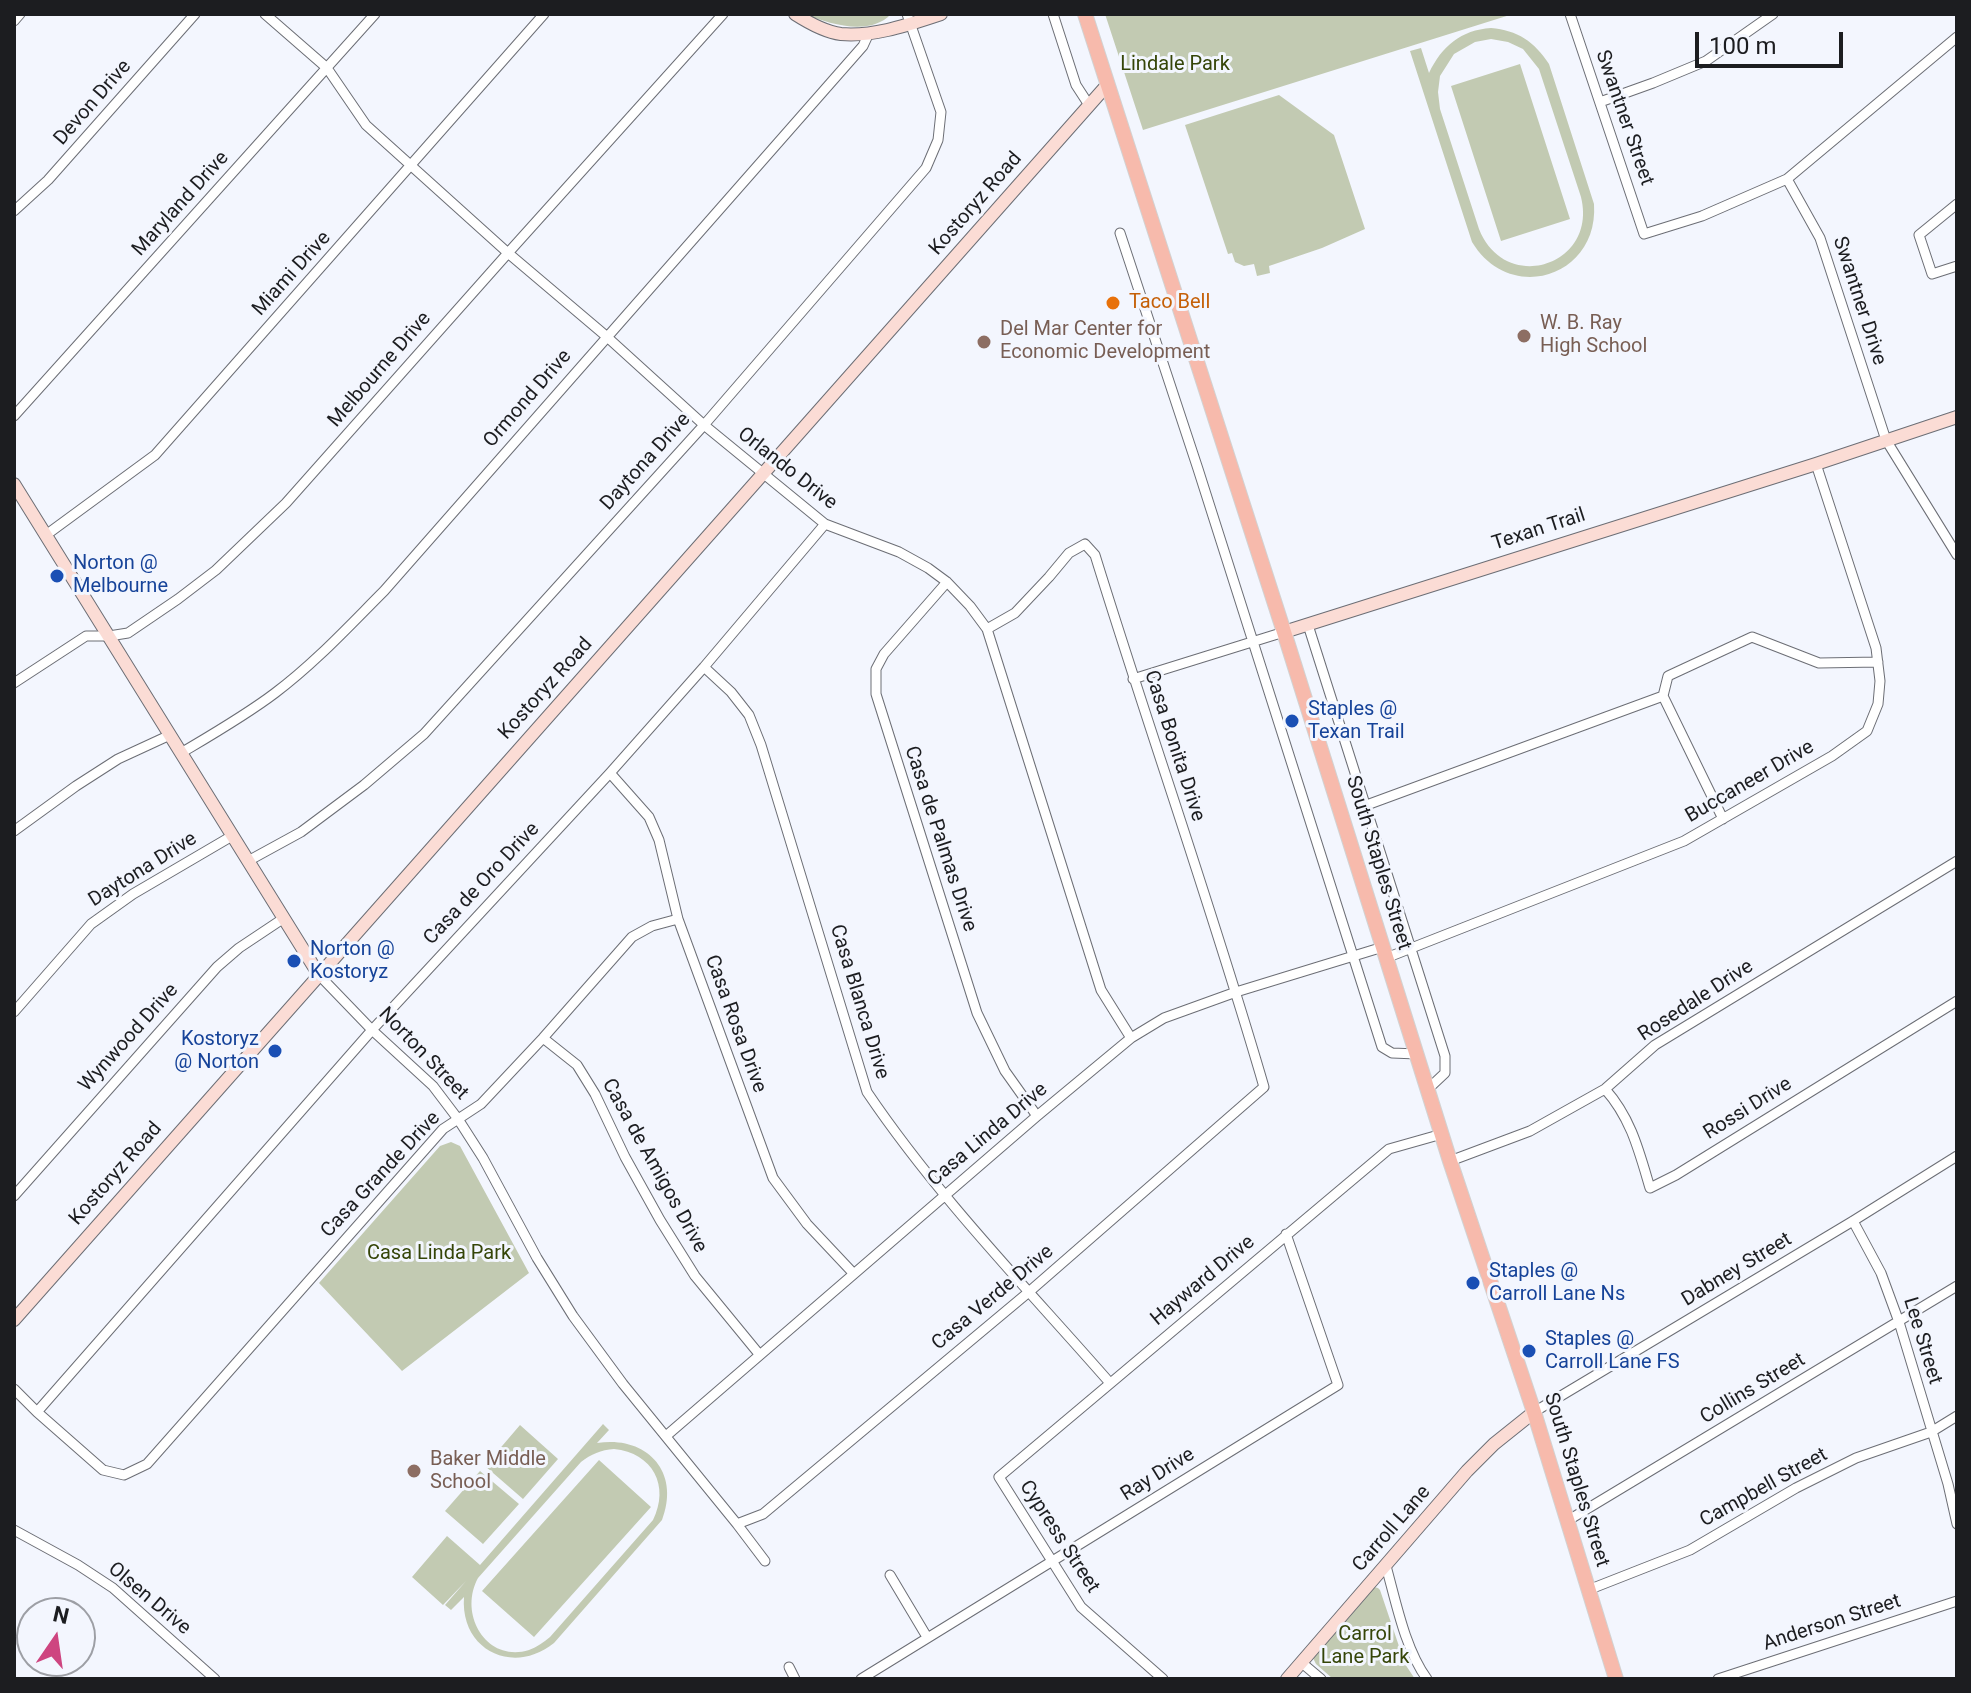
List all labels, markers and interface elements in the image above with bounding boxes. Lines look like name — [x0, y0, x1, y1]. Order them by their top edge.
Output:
scale bar — [1699, 16, 1847, 66]
text: 100 m — [1709, 32, 1776, 60]
street label: Swantner Street — [1590, 47, 1658, 189]
park label: Lindale Park — [1120, 53, 1230, 77]
street label: Devon Drive — [49, 55, 137, 151]
street label: Maryland Drive — [128, 147, 234, 261]
street label: Kostoryz Road — [925, 147, 1027, 261]
street label: Miami Drive — [248, 227, 336, 321]
street label: Swantner Drive — [1827, 234, 1891, 368]
place label: Taco Bell — [1129, 291, 1210, 315]
marker: Taco Bell — [1104, 294, 1122, 312]
street label: Melbourne Drive — [323, 307, 437, 433]
place label: W. B. Ray High School — [1540, 312, 1647, 359]
place label: Del Mar Center for Economic Development — [1000, 318, 1210, 365]
marker: W. B. Ray High School — [1515, 327, 1533, 345]
marker: Del Mar Center for Economic Development — [975, 333, 993, 351]
street label: Ormond Drive — [479, 345, 577, 453]
street label: Daytona Drive — [596, 408, 696, 516]
street label: Orlando Drive — [732, 423, 842, 515]
street label: Texan Trail — [1489, 504, 1589, 556]
place label: Norton @ Melbourne — [73, 552, 168, 599]
marker: Norton @ Melbourne — [48, 567, 66, 585]
street label: Kostoryz Road — [494, 633, 598, 745]
street label: Casa Bonita Drive — [1138, 668, 1210, 824]
place label: Staples @ Texan Trail — [1308, 698, 1405, 745]
marker: Staples @ Texan Trail — [1283, 712, 1301, 730]
street label: Buccaneer Drive — [1682, 736, 1818, 828]
street label: Casa de Palmas Drive — [899, 743, 981, 935]
street label: South Staples Street — [1340, 773, 1416, 953]
street label: Casa de Oro Drive — [419, 818, 545, 950]
street label: Daytona Drive — [85, 827, 201, 913]
street label: Casa Blanca Drive — [824, 922, 894, 1082]
place label: Norton @ Kostoryz — [310, 938, 395, 985]
marker: Norton @ Kostoryz — [285, 952, 303, 970]
street label: Casa Rosa Drive — [699, 952, 771, 1096]
street label: Rosedale Drive — [1634, 955, 1758, 1047]
street label: Wynwood Drive — [74, 979, 184, 1097]
street label: Norton Street — [373, 1003, 473, 1105]
place label: Kostoryz @ Norton — [174, 1028, 259, 1075]
marker: Kostoryz @ Norton — [266, 1042, 284, 1060]
street label: Rossi Drive — [1700, 1073, 1796, 1145]
street label: Casa de Amigos Drive — [596, 1075, 712, 1257]
street label: Casa Linda Drive — [923, 1078, 1053, 1192]
street label: Casa Grande Drive — [316, 1107, 446, 1243]
street label: Kostoryz Road — [65, 1117, 167, 1231]
street label: Dabney Street — [1678, 1228, 1796, 1312]
street label: Hayward Drive — [1146, 1231, 1260, 1331]
street label: Casa Verde Drive — [927, 1240, 1059, 1356]
park label: Casa Linda Park — [367, 1242, 511, 1266]
place label: Staples @ Carroll Lane Ns — [1489, 1260, 1625, 1307]
marker: Staples @ Carroll Lane Ns — [1464, 1274, 1482, 1292]
street label: Lee Street — [1897, 1295, 1947, 1387]
place label: Staples @ Carroll Lane FS — [1545, 1328, 1680, 1375]
marker: Staples @ Carroll Lane FS — [1520, 1342, 1538, 1360]
street label: Collins Street — [1696, 1348, 1810, 1430]
street label: South Staples Street — [1538, 1390, 1614, 1570]
street label: Ray Drive — [1117, 1443, 1199, 1507]
street label: Campbell Street — [1696, 1443, 1832, 1533]
place label: Baker Middle School — [430, 1448, 546, 1495]
marker: Baker Middle School — [405, 1462, 423, 1480]
street label: Cypress Street — [1014, 1476, 1104, 1598]
street label: Carroll Lane — [1348, 1481, 1436, 1577]
street label: Olsen Drive — [103, 1558, 195, 1640]
street label: Anderson Street — [1760, 1589, 1904, 1657]
north arrow — [16, 1597, 96, 1677]
text: N — [51, 1601, 71, 1629]
park label: Carrol Lane Park — [1321, 1623, 1409, 1670]

